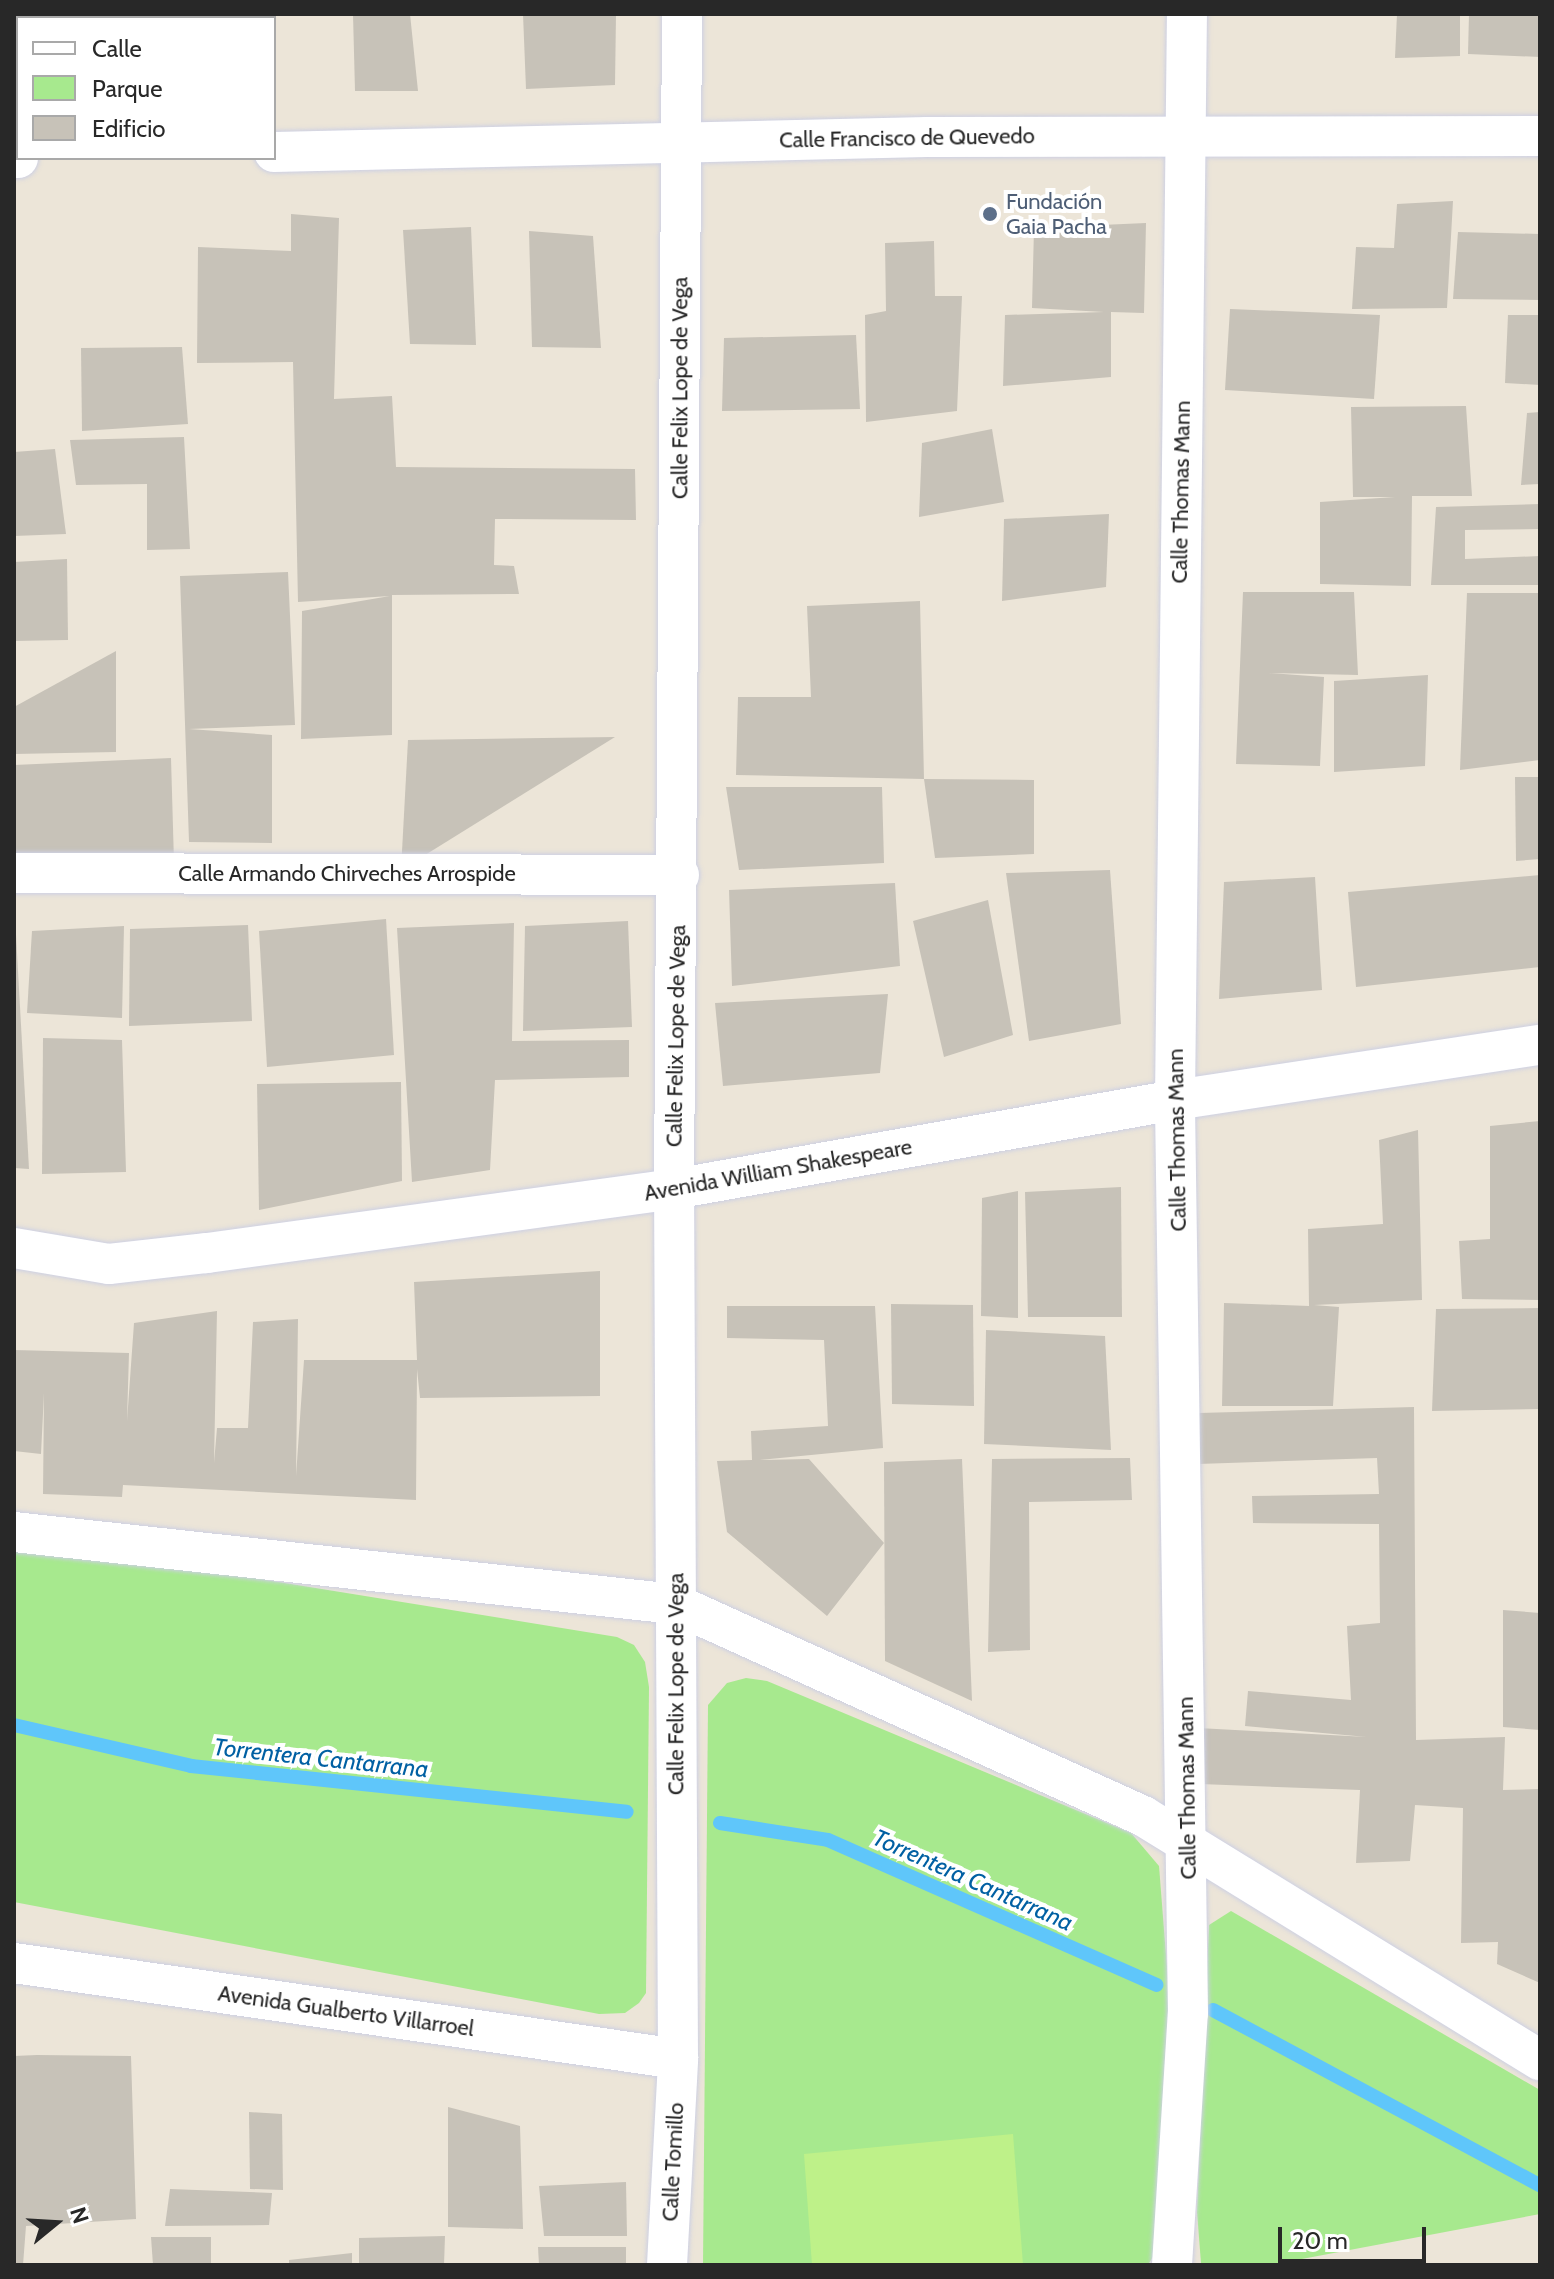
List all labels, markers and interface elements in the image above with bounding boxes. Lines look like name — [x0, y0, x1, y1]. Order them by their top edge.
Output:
legend — [16, 16, 276, 160]
text: Calle — [92, 34, 142, 63]
text: Parque — [92, 74, 162, 103]
text: Edificio — [92, 114, 166, 143]
street label: Calle Francisco de Quevedo — [779, 123, 1035, 153]
place label: Fundación Gaia Pacha — [1006, 188, 1107, 240]
marker: Fundación Gaia Pacha — [981, 205, 999, 223]
street label: Calle Felix Lope de Vega — [667, 277, 693, 499]
street label: Calle Thomas Mann — [1166, 400, 1196, 584]
street label: Calle Armando Chirveches Arrospide — [178, 861, 516, 887]
street label: Calle Felix Lope de Vega — [661, 925, 691, 1147]
street label: Calle Thomas Mann — [1162, 1048, 1192, 1232]
street label: Avenida William Shakespeare — [642, 1133, 914, 1207]
street label: Calle Felix Lope de Vega — [663, 1573, 689, 1795]
street label: Calle Thomas Mann — [1172, 1696, 1202, 1880]
water label: Torrentera Cantarrana — [212, 1732, 430, 1784]
water label: Torrentera Cantarrana — [869, 1823, 1077, 1937]
street label: Avenida Gualberto Villarroel — [216, 1980, 476, 2042]
street label: Calle Tomillo — [657, 2102, 689, 2222]
north arrow — [16, 2183, 96, 2263]
text: N — [64, 2204, 95, 2227]
scale bar — [1282, 2211, 1430, 2261]
text: 20 m — [1292, 2226, 1348, 2255]

